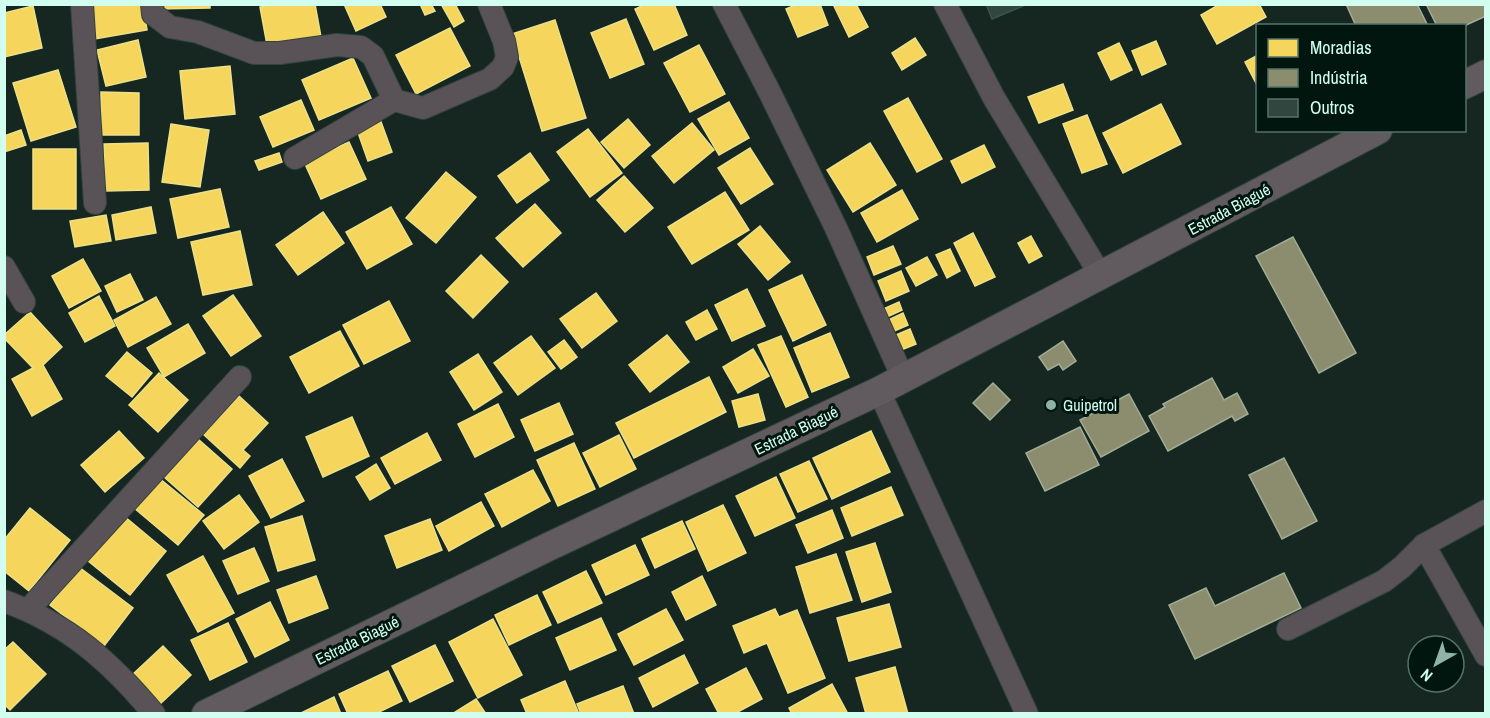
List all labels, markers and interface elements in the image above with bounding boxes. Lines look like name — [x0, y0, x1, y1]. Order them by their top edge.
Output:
legend — [1256, 24, 1466, 132]
text: Moradias — [1310, 35, 1372, 60]
text: Indústria — [1310, 65, 1367, 90]
text: Outros — [1310, 95, 1354, 120]
street label: Estrada Biagué — [1184, 178, 1274, 240]
place label: Guipetrol — [1063, 394, 1117, 416]
marker: Guipetrol — [1044, 398, 1058, 412]
street label: Estrada Biagué — [751, 400, 841, 460]
street label: Estrada Biagué — [312, 610, 402, 670]
north arrow — [1406, 634, 1466, 694]
text: N — [1416, 664, 1437, 687]

